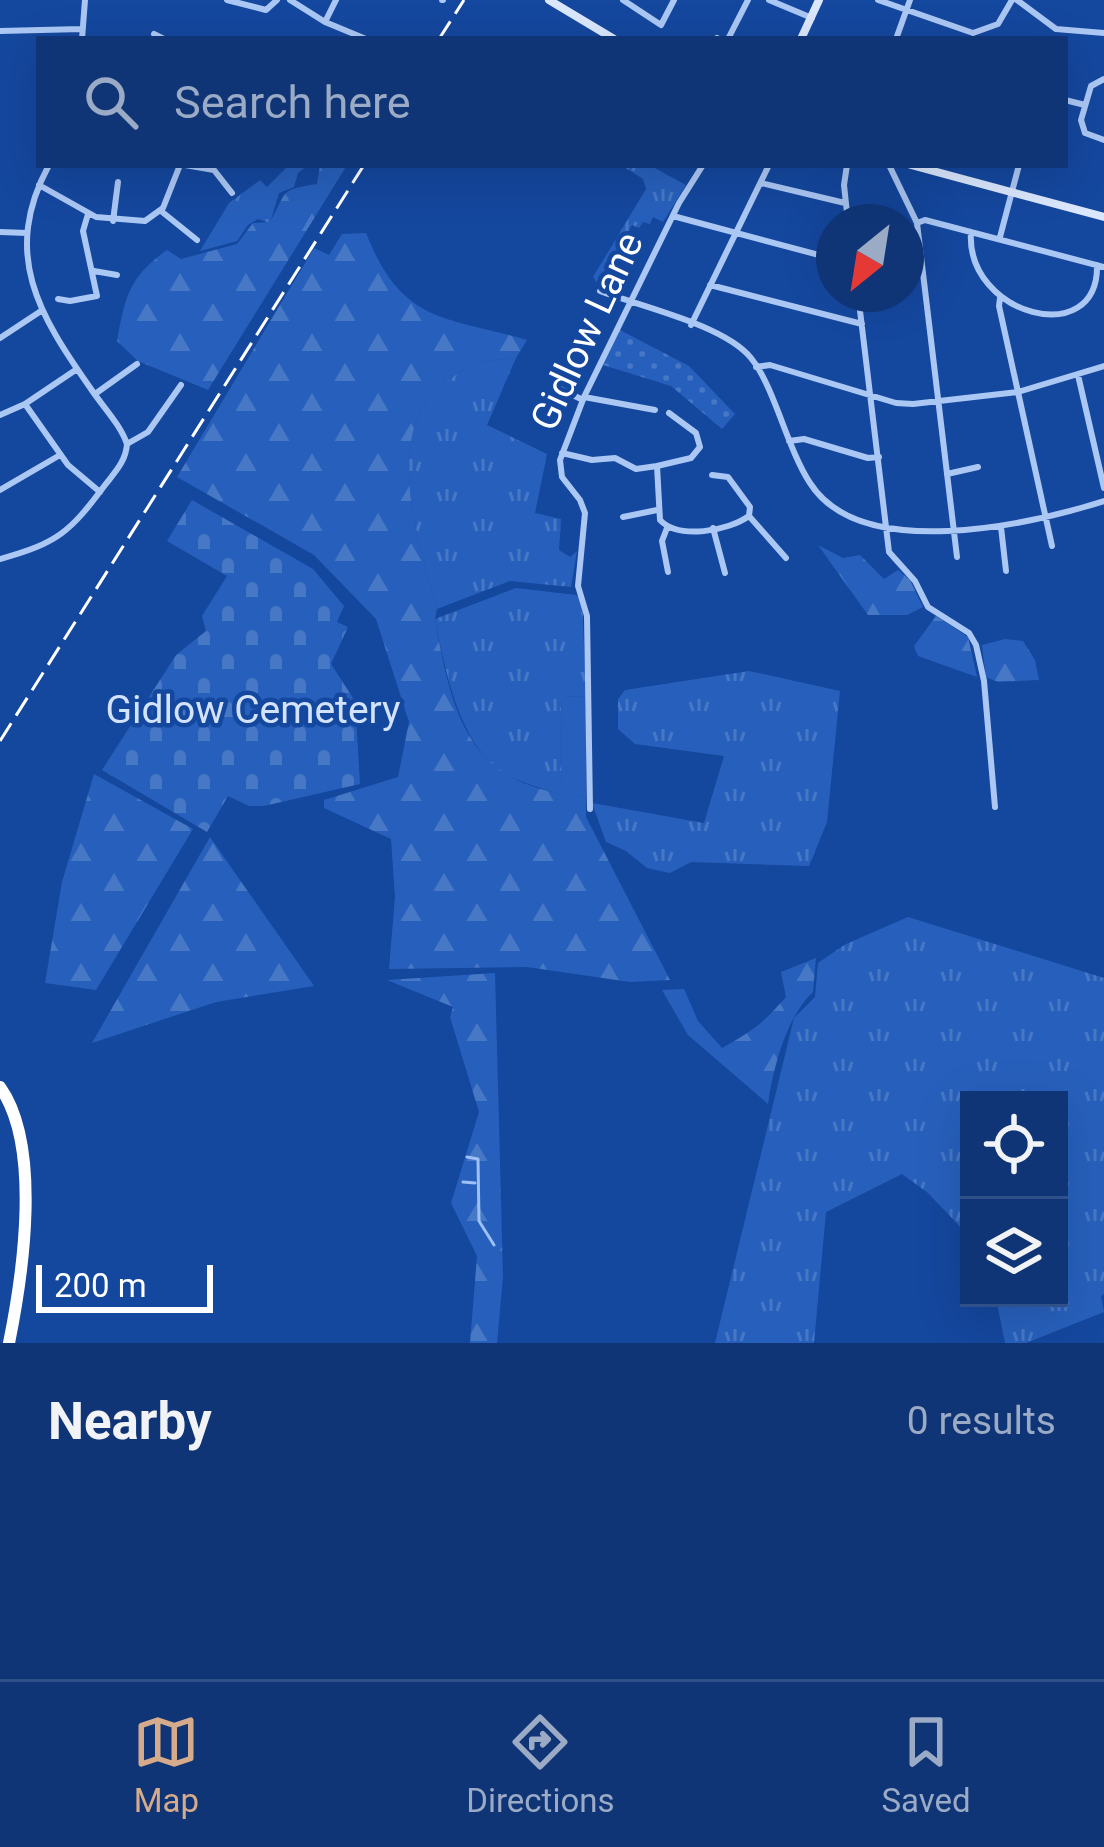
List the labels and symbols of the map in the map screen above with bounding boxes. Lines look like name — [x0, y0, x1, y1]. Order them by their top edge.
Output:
north arrow — [816, 204, 924, 312]
street label: Gidlow Lane — [521, 225, 653, 438]
park label: Gidlow Cemetery — [105, 687, 401, 733]
scale bar — [36, 1259, 213, 1312]

